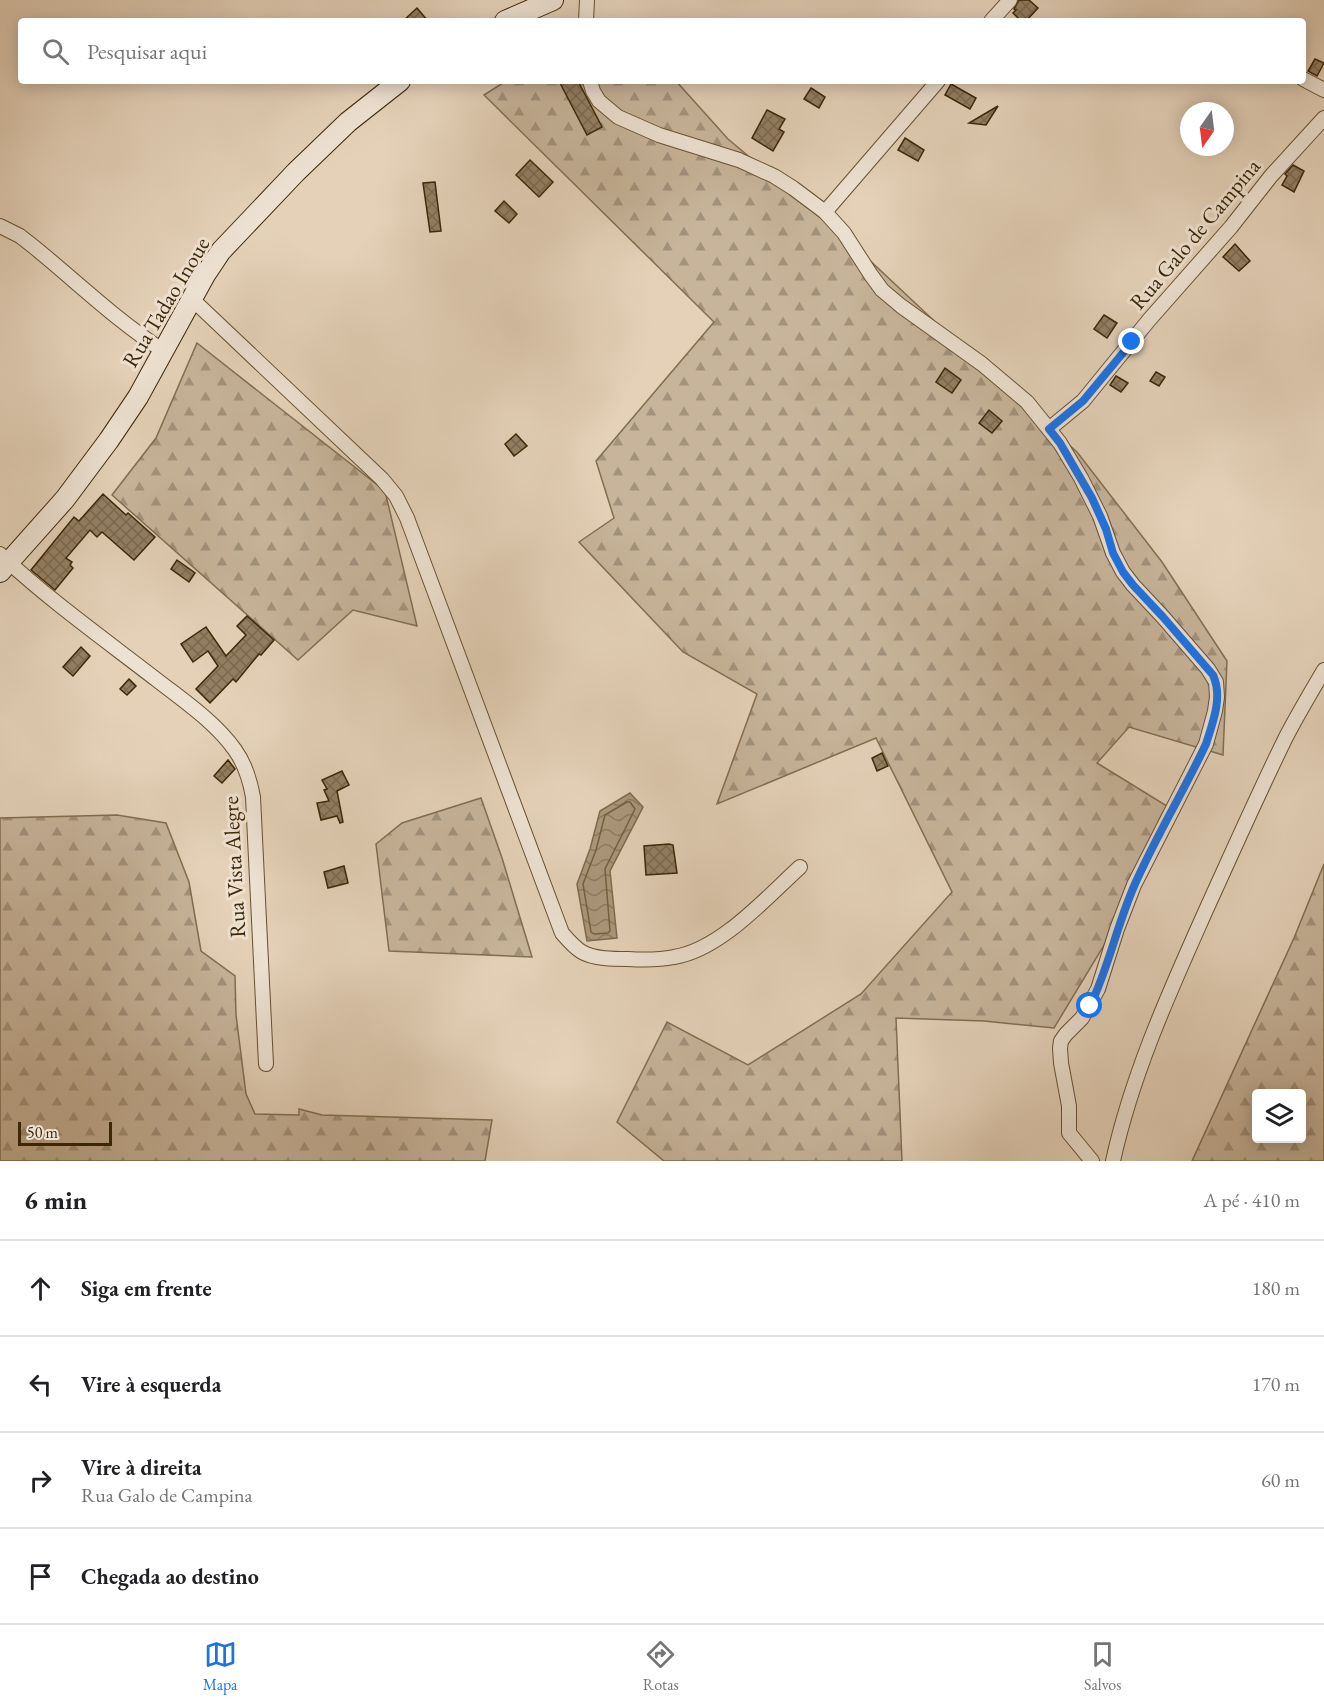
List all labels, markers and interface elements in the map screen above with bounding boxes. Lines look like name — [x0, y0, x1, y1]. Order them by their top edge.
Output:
search box — [18, 18, 1306, 84]
icon: search — [39, 35, 72, 68]
text: Pesquisar aqui — [87, 37, 207, 66]
north arrow — [1180, 102, 1234, 156]
street label: Rua Galo de Campina — [1123, 152, 1267, 316]
street label: Rua Tadao Inoue — [116, 231, 217, 372]
route end — [1118, 328, 1144, 354]
street label: Rua Vista Alegre — [216, 795, 252, 939]
route start — [1076, 992, 1102, 1018]
map controls — [1252, 1089, 1306, 1143]
button: layers — [1252, 1089, 1306, 1143]
scale bar — [18, 1119, 112, 1146]
text: 50 m — [27, 1122, 58, 1143]
text: 6 min — [24, 1183, 87, 1217]
text: A pé · 410 m — [1204, 1187, 1300, 1213]
icon: ahead — [24, 1272, 57, 1305]
text: Siga em frente — [81, 1274, 212, 1303]
text: 180 m — [1252, 1275, 1300, 1301]
icon: left — [24, 1368, 57, 1401]
text: Vire à esquerda — [81, 1370, 221, 1399]
text: 170 m — [1252, 1371, 1300, 1397]
text: Vire à direita — [81, 1453, 202, 1482]
icon: right — [24, 1464, 57, 1497]
text: 60 m — [1261, 1467, 1300, 1493]
text: Rua Galo de Campina — [81, 1482, 253, 1508]
icon: arrive — [24, 1560, 57, 1593]
text: Chegada ao destino — [81, 1562, 259, 1591]
tab: Mapa — [203, 1638, 238, 1695]
tab: Rotas — [643, 1638, 679, 1695]
tab: Salvos — [1084, 1638, 1121, 1695]

